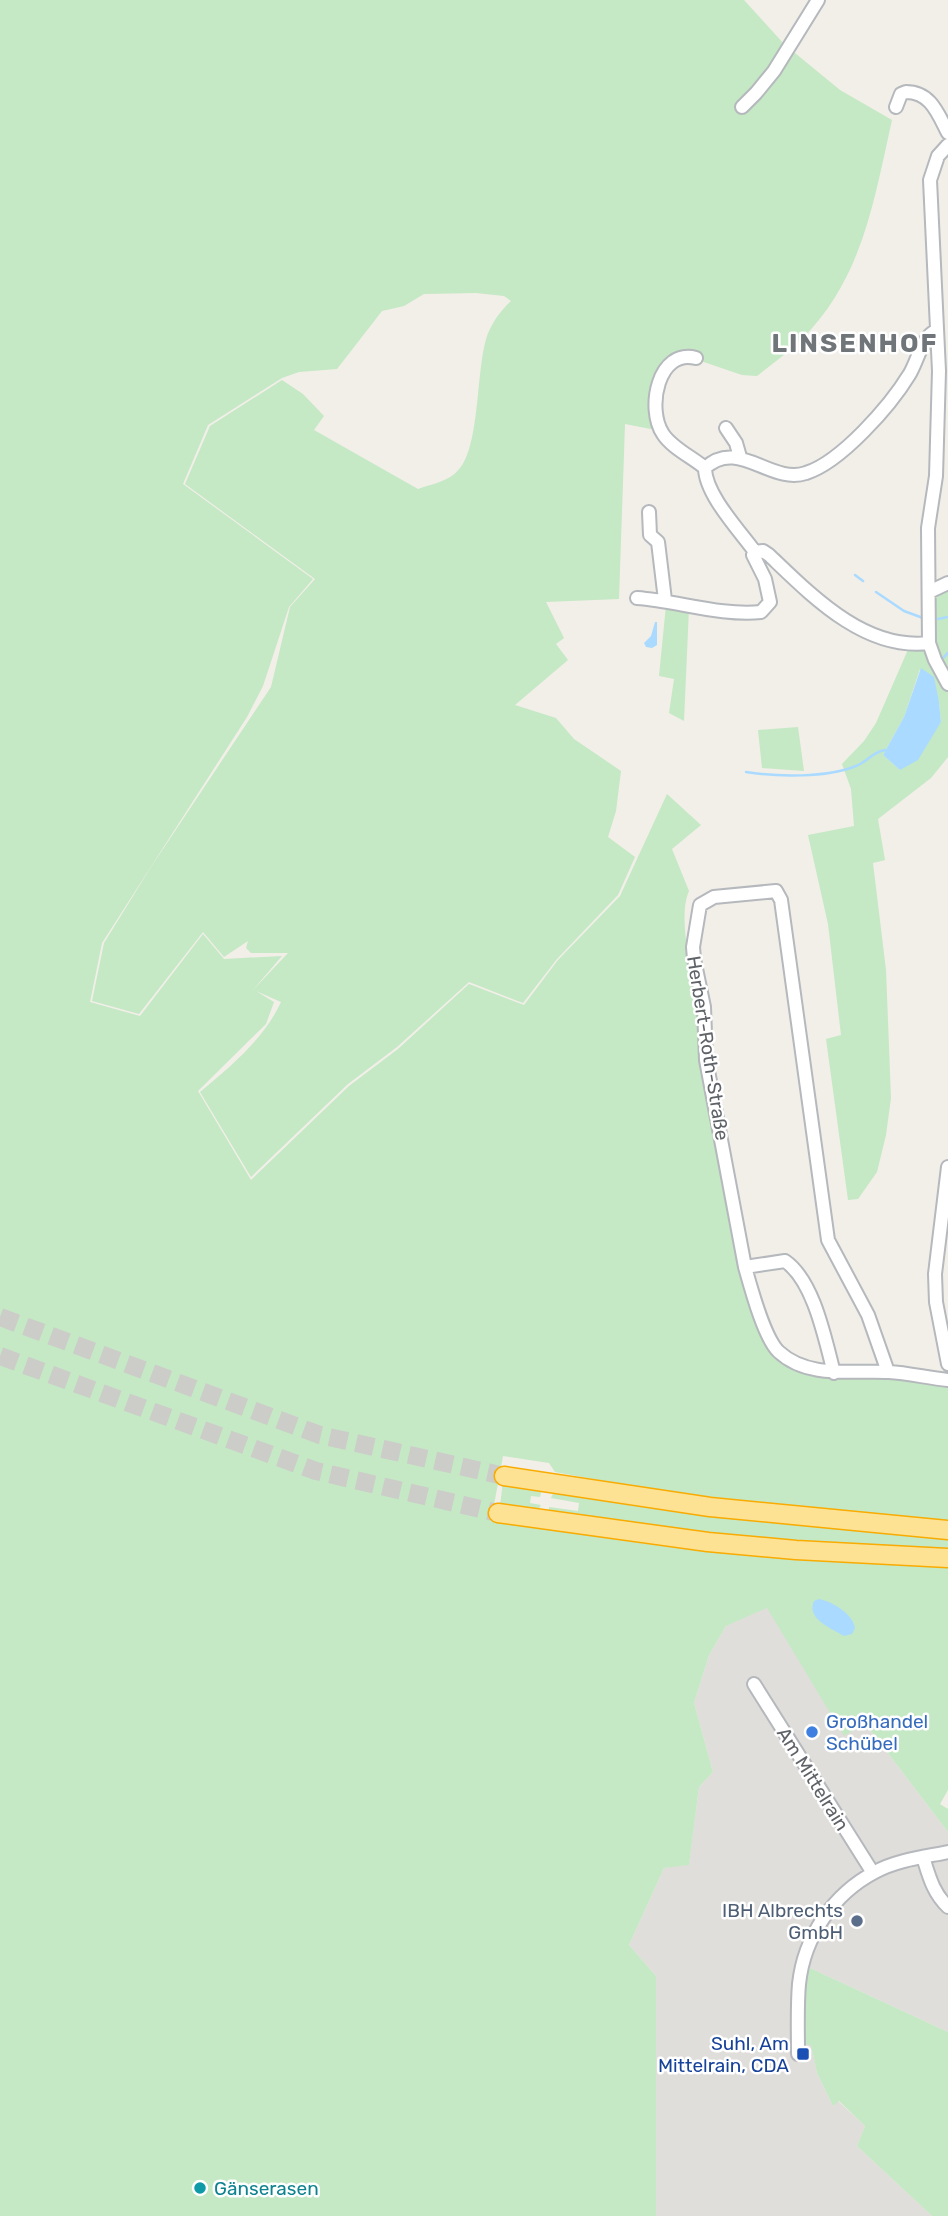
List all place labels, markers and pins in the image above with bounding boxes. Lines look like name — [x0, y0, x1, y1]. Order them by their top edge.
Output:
place label: Großhandel Schübel — [826, 1710, 928, 1755]
marker: Großhandel Schübel — [804, 1724, 820, 1740]
place label: IBH Albrechts GmbH — [722, 1899, 843, 1944]
marker: IBH Albrechts GmbH — [849, 1913, 865, 1929]
place label: Suhl, Am Mittelrain, CDA — [658, 2032, 789, 2077]
marker: Suhl, Am Mittelrain, CDA — [795, 2046, 811, 2062]
place label: Gänserasen — [214, 2177, 319, 2200]
marker: Gänserasen — [192, 2180, 208, 2196]

